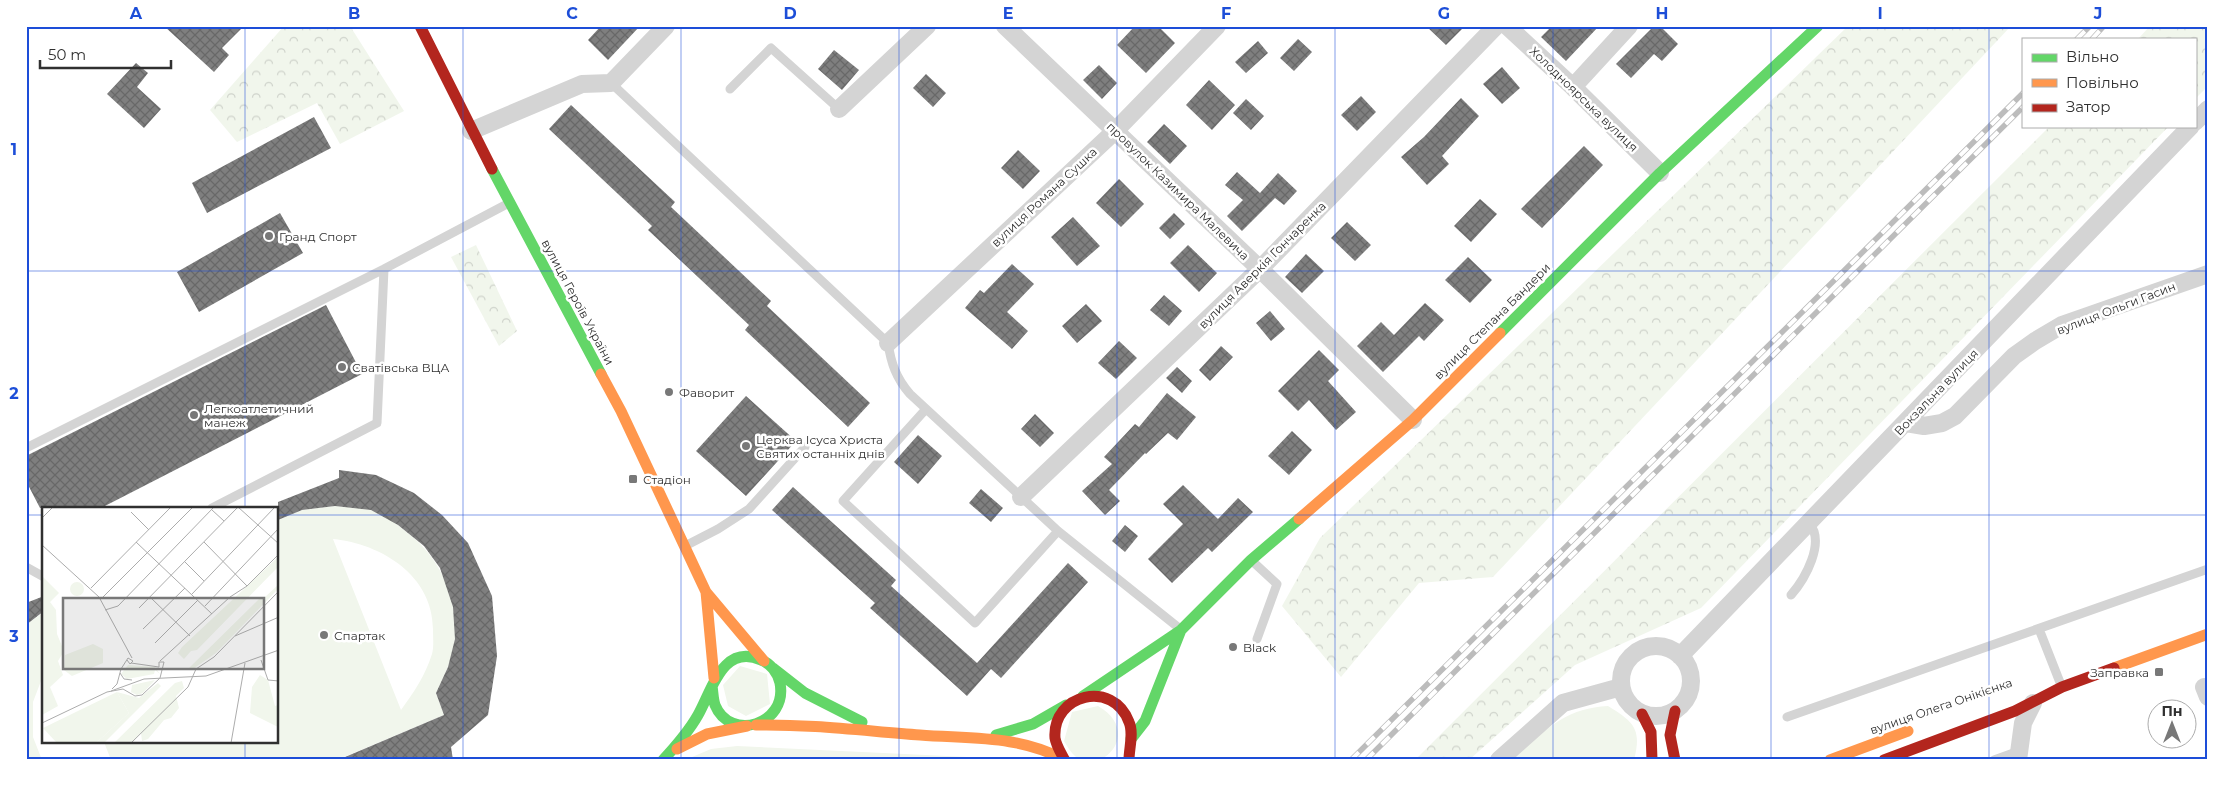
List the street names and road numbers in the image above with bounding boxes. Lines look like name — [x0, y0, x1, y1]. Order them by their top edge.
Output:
street label: Холодноярська вулиця — [1527, 43, 1641, 155]
street label: провулок Казимира Малевича — [1104, 119, 1252, 263]
street label: вулиця Романа Сушка — [988, 144, 1100, 250]
street label: вулиця Аверкія Гончаренка — [1195, 198, 1329, 332]
street label: вулиця Героїв України — [539, 237, 617, 367]
street label: вулиця Степана Бандери — [1431, 260, 1553, 382]
street label: вулиця Ольги Гасин — [2054, 278, 2178, 338]
street label: Вокзальна вулиця — [1891, 346, 1981, 438]
street label: вулиця Олега Онікієнка — [1868, 675, 2014, 737]

